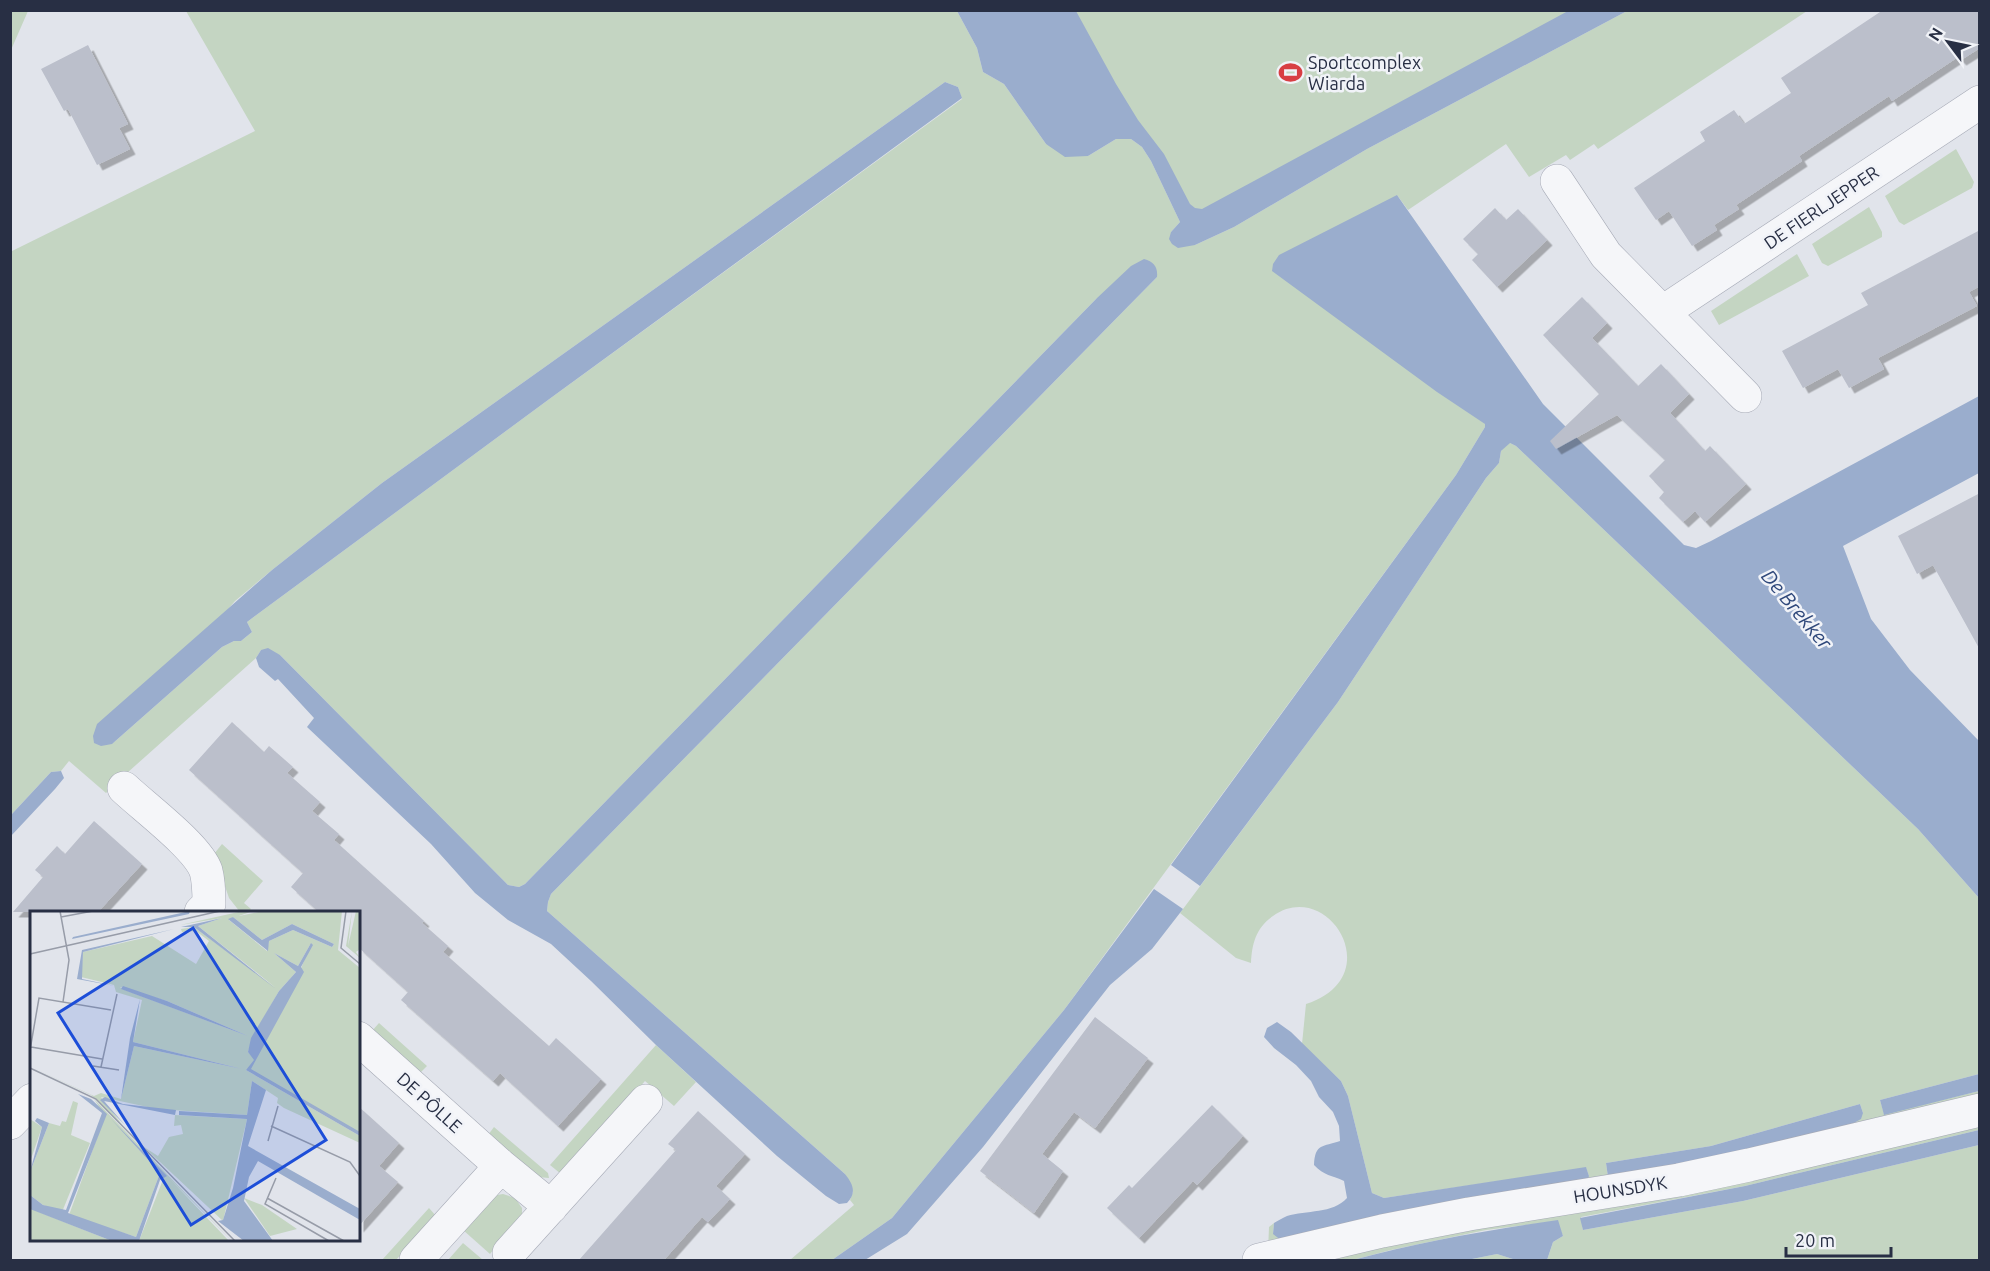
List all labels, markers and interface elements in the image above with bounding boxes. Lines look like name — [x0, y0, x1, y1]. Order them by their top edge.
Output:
north arrow — [1918, 12, 1978, 72]
text: N — [1924, 24, 1946, 44]
place label: Sportcomplex Wiarda — [1308, 52, 1421, 93]
sports icon: Sportcomplex Wiarda — [1277, 59, 1303, 85]
street label: DE FIERLJEPPER — [1760, 161, 1882, 253]
water label: De Brekker — [1757, 565, 1838, 654]
inset map — [30, 911, 360, 1241]
street label: DE PÔLLE — [394, 1068, 466, 1136]
street label: HOUNSDYK — [1572, 1172, 1668, 1206]
scale bar — [1786, 1220, 1891, 1258]
text: 20 m — [1795, 1230, 1835, 1250]

